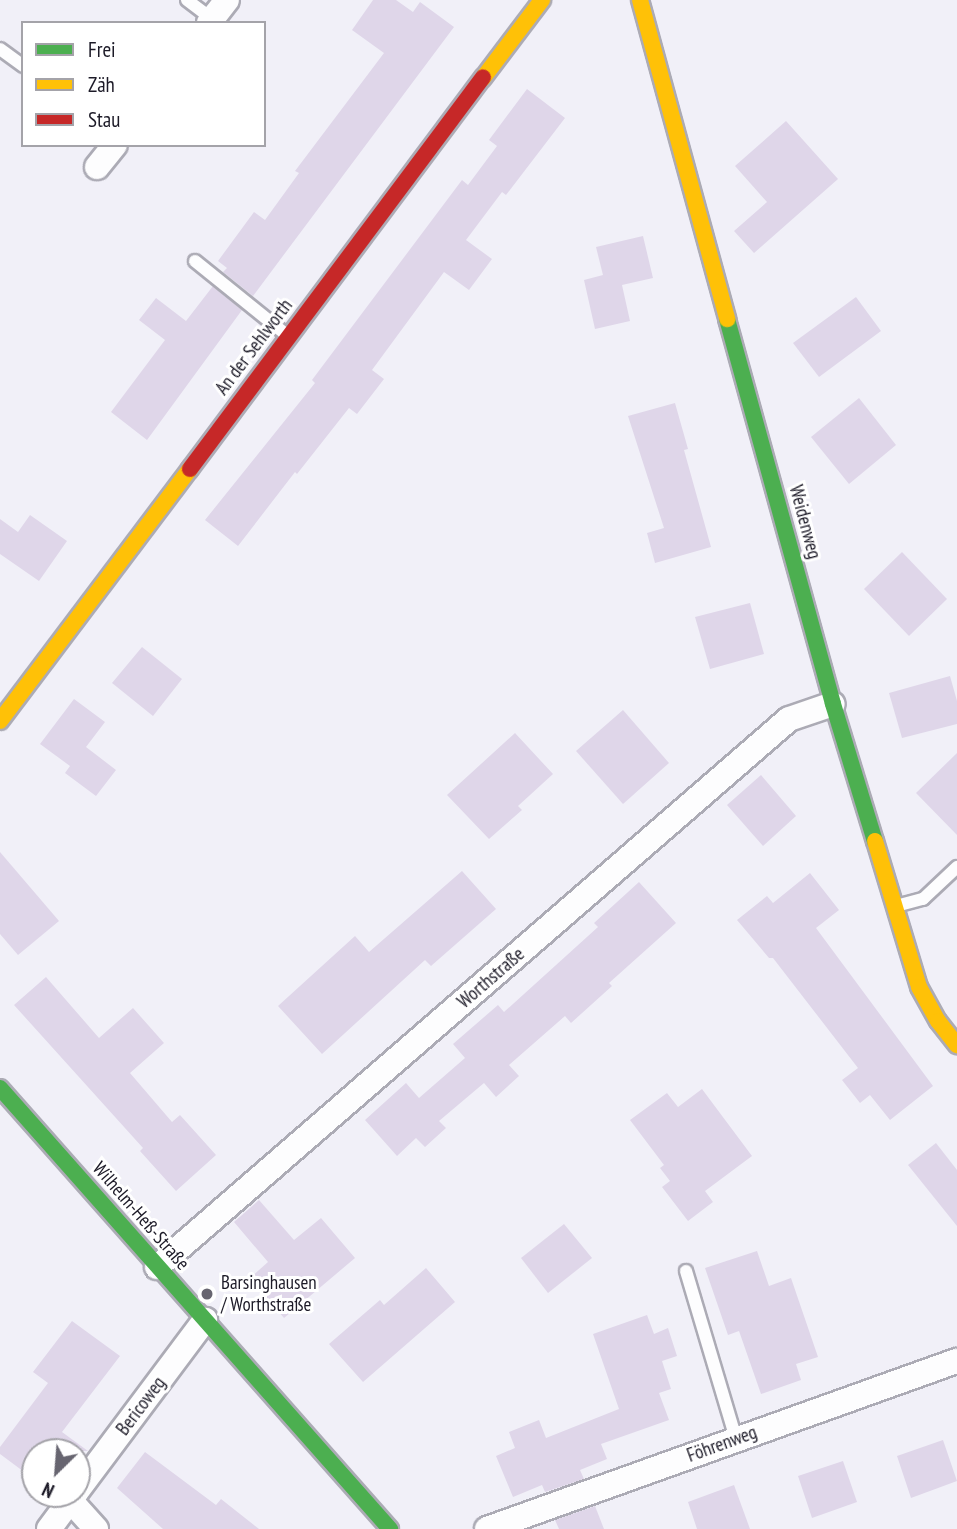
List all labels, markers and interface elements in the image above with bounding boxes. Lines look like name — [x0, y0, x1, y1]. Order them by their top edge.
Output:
legend — [21, 21, 266, 147]
text: Frei — [88, 36, 116, 63]
text: Zäh — [88, 71, 115, 98]
text: Stau — [88, 106, 120, 133]
street label: An der Sehlworth — [211, 295, 297, 399]
street label: Weidenweg — [784, 483, 826, 561]
street label: Worthstraße — [453, 943, 529, 1013]
street label: Wilhelm-Heß-Straße — [88, 1157, 194, 1275]
place label: Barsinghausen / Worthstraße — [221, 1272, 317, 1316]
marker: Barsinghausen / Worthstraße — [199, 1286, 215, 1302]
street label: Bericoweg — [112, 1372, 170, 1440]
street label: Föhrenweg — [684, 1421, 760, 1467]
north arrow — [21, 1438, 91, 1508]
text: N — [38, 1477, 58, 1503]

